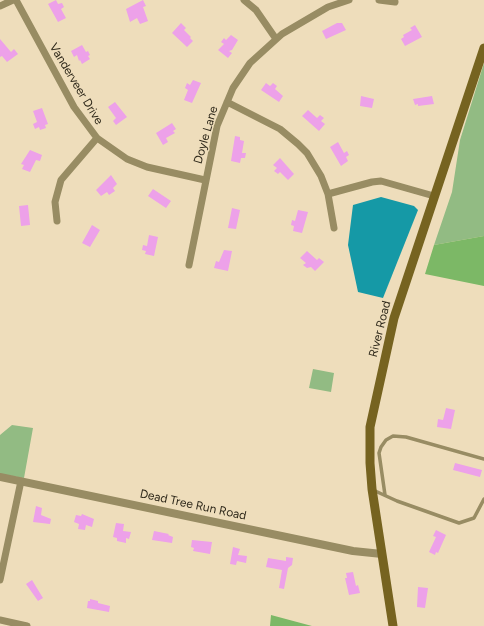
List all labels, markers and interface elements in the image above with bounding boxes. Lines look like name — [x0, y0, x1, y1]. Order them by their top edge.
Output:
street label: Vanderveer Drive — [46, 41, 106, 127]
street label: Doyle Lane — [191, 105, 221, 165]
street label: River Road — [366, 299, 394, 359]
street label: Dead Tree Run Road — [138, 487, 248, 523]

